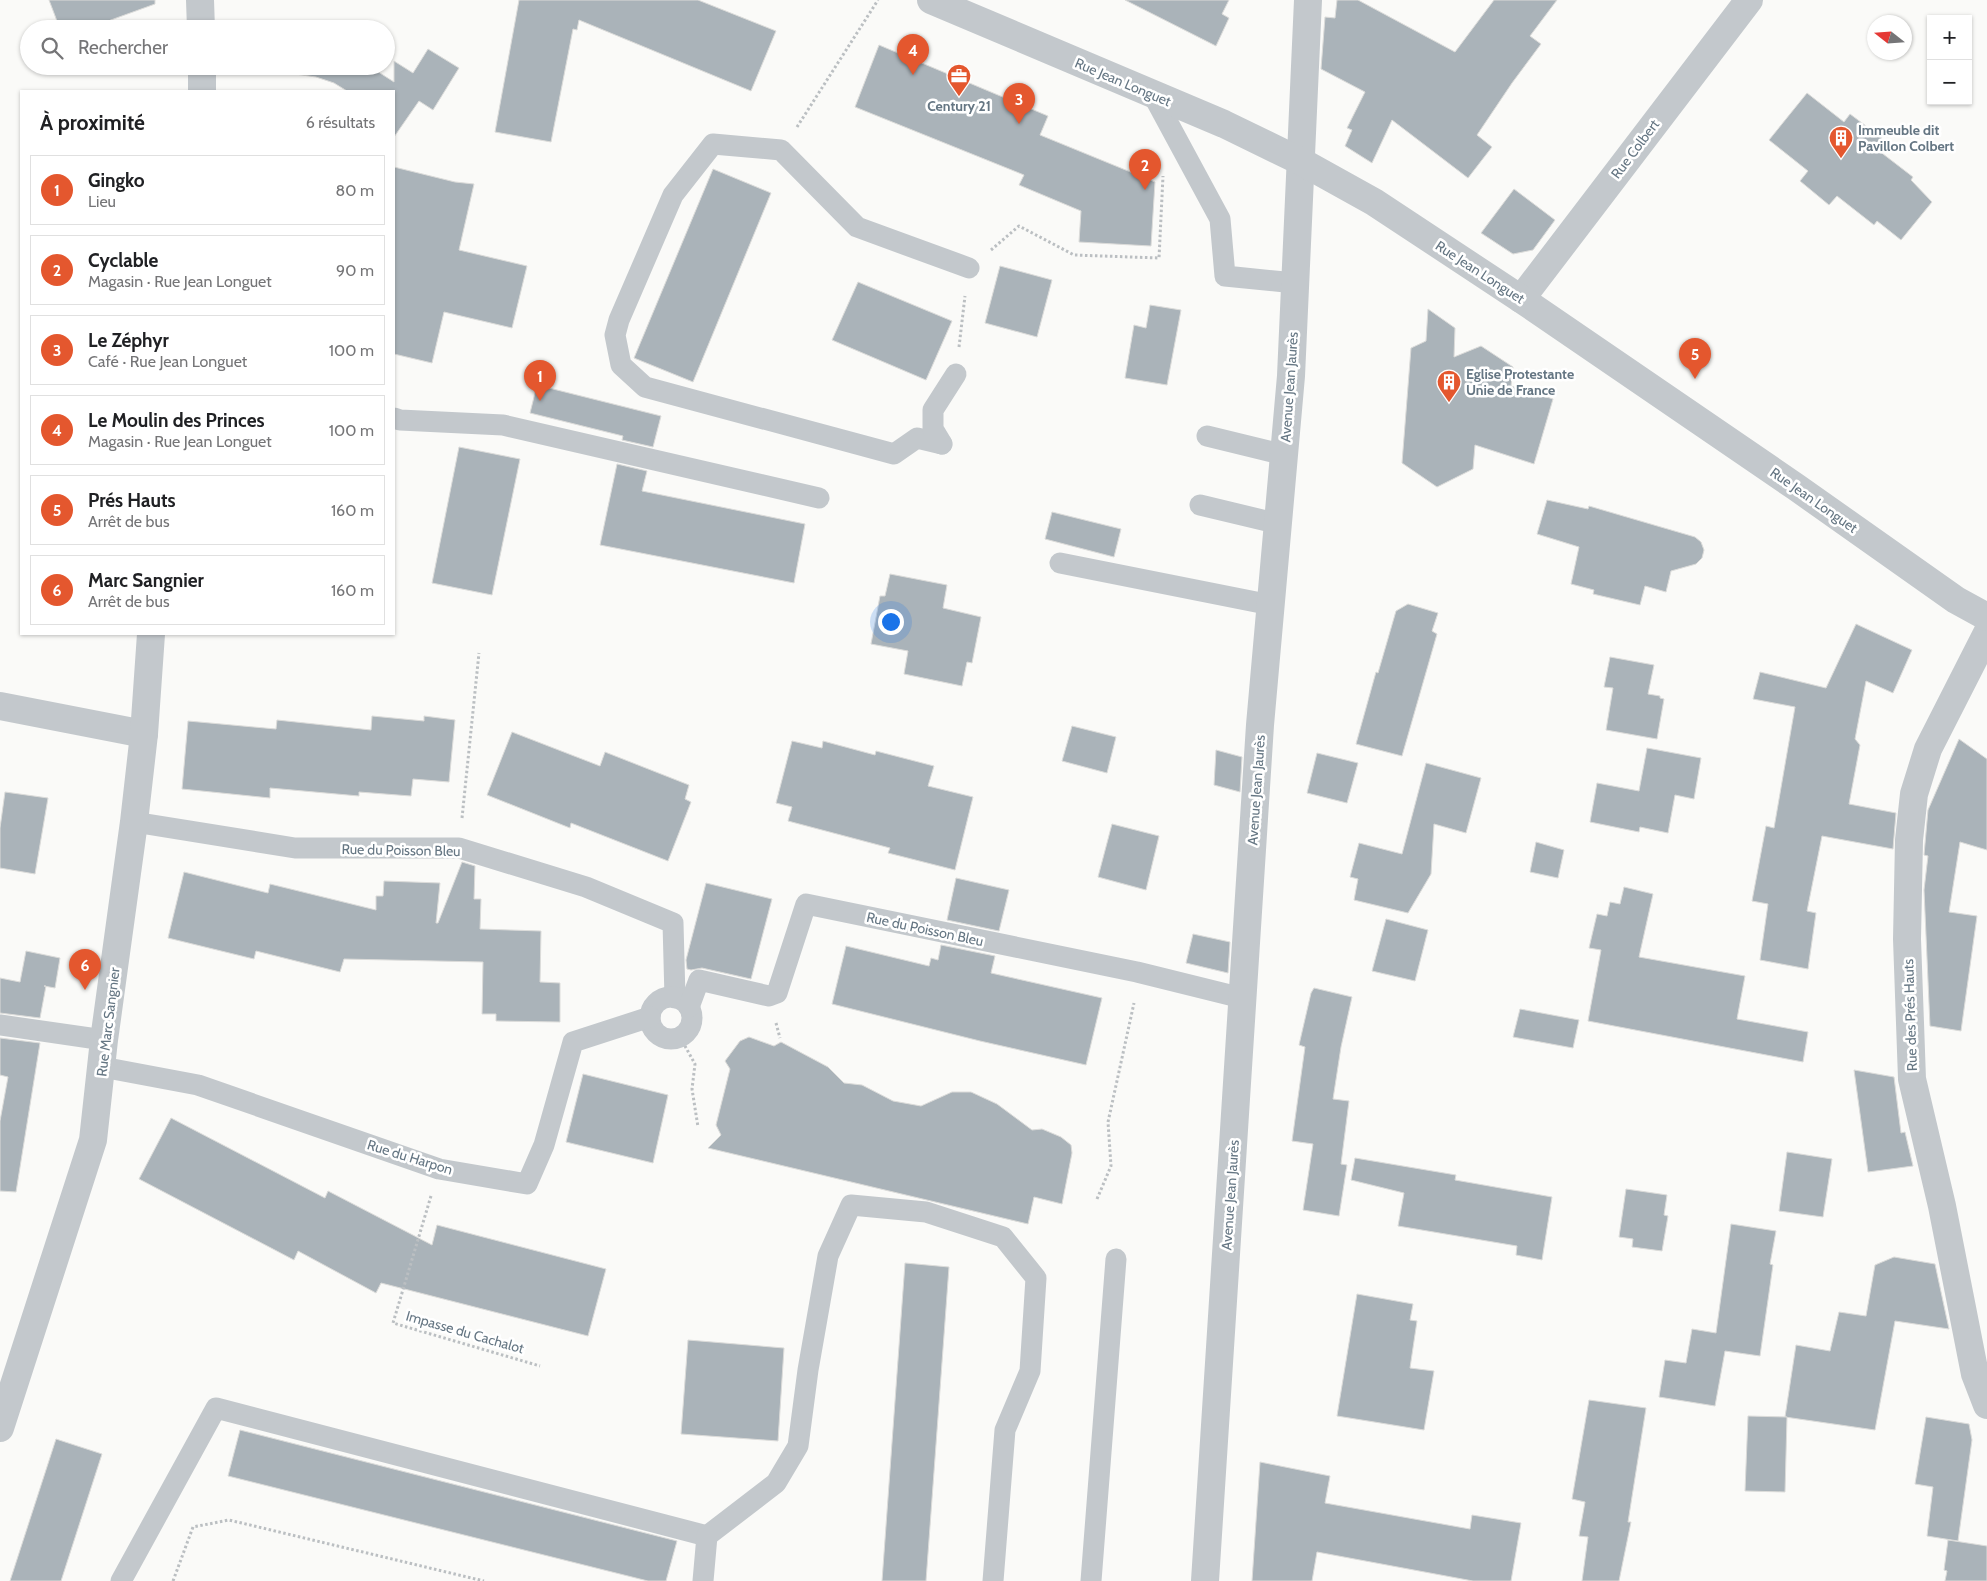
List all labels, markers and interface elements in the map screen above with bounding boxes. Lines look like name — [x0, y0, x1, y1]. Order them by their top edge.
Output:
north arrow — [1867, 15, 1912, 60]
map controls — [1927, 15, 1972, 105]
button: + — [1927, 15, 1972, 60]
search box — [20, 20, 395, 75]
icon: search — [38, 34, 66, 62]
pin: 4 — [897, 34, 929, 75]
text: Rechercher — [78, 36, 168, 59]
street label: Rue Jean Longuet — [1072, 54, 1174, 110]
button: − — [1927, 60, 1972, 105]
office icon: Century 21 — [946, 63, 972, 97]
pin: 3 — [1003, 83, 1035, 124]
place label: Century 21 — [927, 97, 991, 115]
text: À proximité — [40, 110, 145, 135]
text: 6 résultats — [306, 113, 375, 132]
street label: Rue Colbert — [1607, 116, 1663, 182]
place label: Immeuble dit Pavillon Colbert — [1858, 121, 1954, 155]
building icon: Immeuble dit Pavillon Colbert — [1828, 125, 1854, 159]
pin: 2 — [1129, 149, 1161, 190]
text: Gingko — [88, 169, 145, 192]
text: 1 — [54, 181, 60, 200]
text: 80 m — [336, 181, 374, 200]
text: Lieu — [88, 192, 116, 211]
street label: Rue Jean Longuet — [1432, 236, 1528, 308]
text: Cyclable — [88, 249, 158, 272]
text: 2 — [53, 261, 61, 280]
text: 90 m — [336, 261, 374, 280]
text: Magasin · Rue Jean Longuet — [88, 272, 272, 291]
text: Le Zéphyr — [88, 329, 169, 352]
street label: Avenue Jean Jaurès — [1276, 331, 1302, 443]
pin: 5 — [1679, 338, 1711, 379]
text: 3 — [53, 341, 61, 360]
text: 100 m — [329, 341, 374, 360]
text: Café · Rue Jean Longuet — [88, 352, 247, 371]
pin: 1 — [524, 360, 556, 401]
place label: Eglise Protestante Unie de France — [1466, 365, 1574, 399]
building icon: Eglise Protestante Unie de France — [1436, 369, 1462, 403]
text: Le Moulin des Princes — [88, 409, 265, 432]
text: 4 — [52, 421, 62, 440]
text: 100 m — [329, 421, 374, 440]
text: Magasin · Rue Jean Longuet — [88, 432, 272, 451]
street label: Rue Jean Longuet — [1767, 463, 1861, 537]
text: Prés Hauts — [88, 489, 176, 512]
text: 5 — [53, 501, 61, 520]
text: 160 m — [331, 501, 374, 520]
text: Arrêt de bus — [88, 512, 170, 531]
text: Marc Sangnier — [88, 569, 204, 592]
text: 6 — [53, 581, 62, 600]
text: 160 m — [331, 581, 374, 600]
text: Arrêt de bus — [88, 592, 170, 611]
your location — [878, 609, 904, 635]
street label: Avenue Jean Jaurès — [1243, 734, 1269, 846]
street label: Rue du Poisson Bleu — [341, 840, 461, 860]
street label: Rue du Poisson Bleu — [865, 908, 985, 950]
pin: 6 — [69, 949, 101, 990]
street label: Rue des Prés Hauts — [1899, 958, 1921, 1071]
street label: Rue Marc Sangnier — [92, 966, 124, 1078]
street label: Rue du Harpon — [365, 1135, 455, 1179]
street label: Avenue Jean Jaurès — [1217, 1139, 1243, 1251]
street label: Impasse du Cachalot — [404, 1307, 526, 1358]

